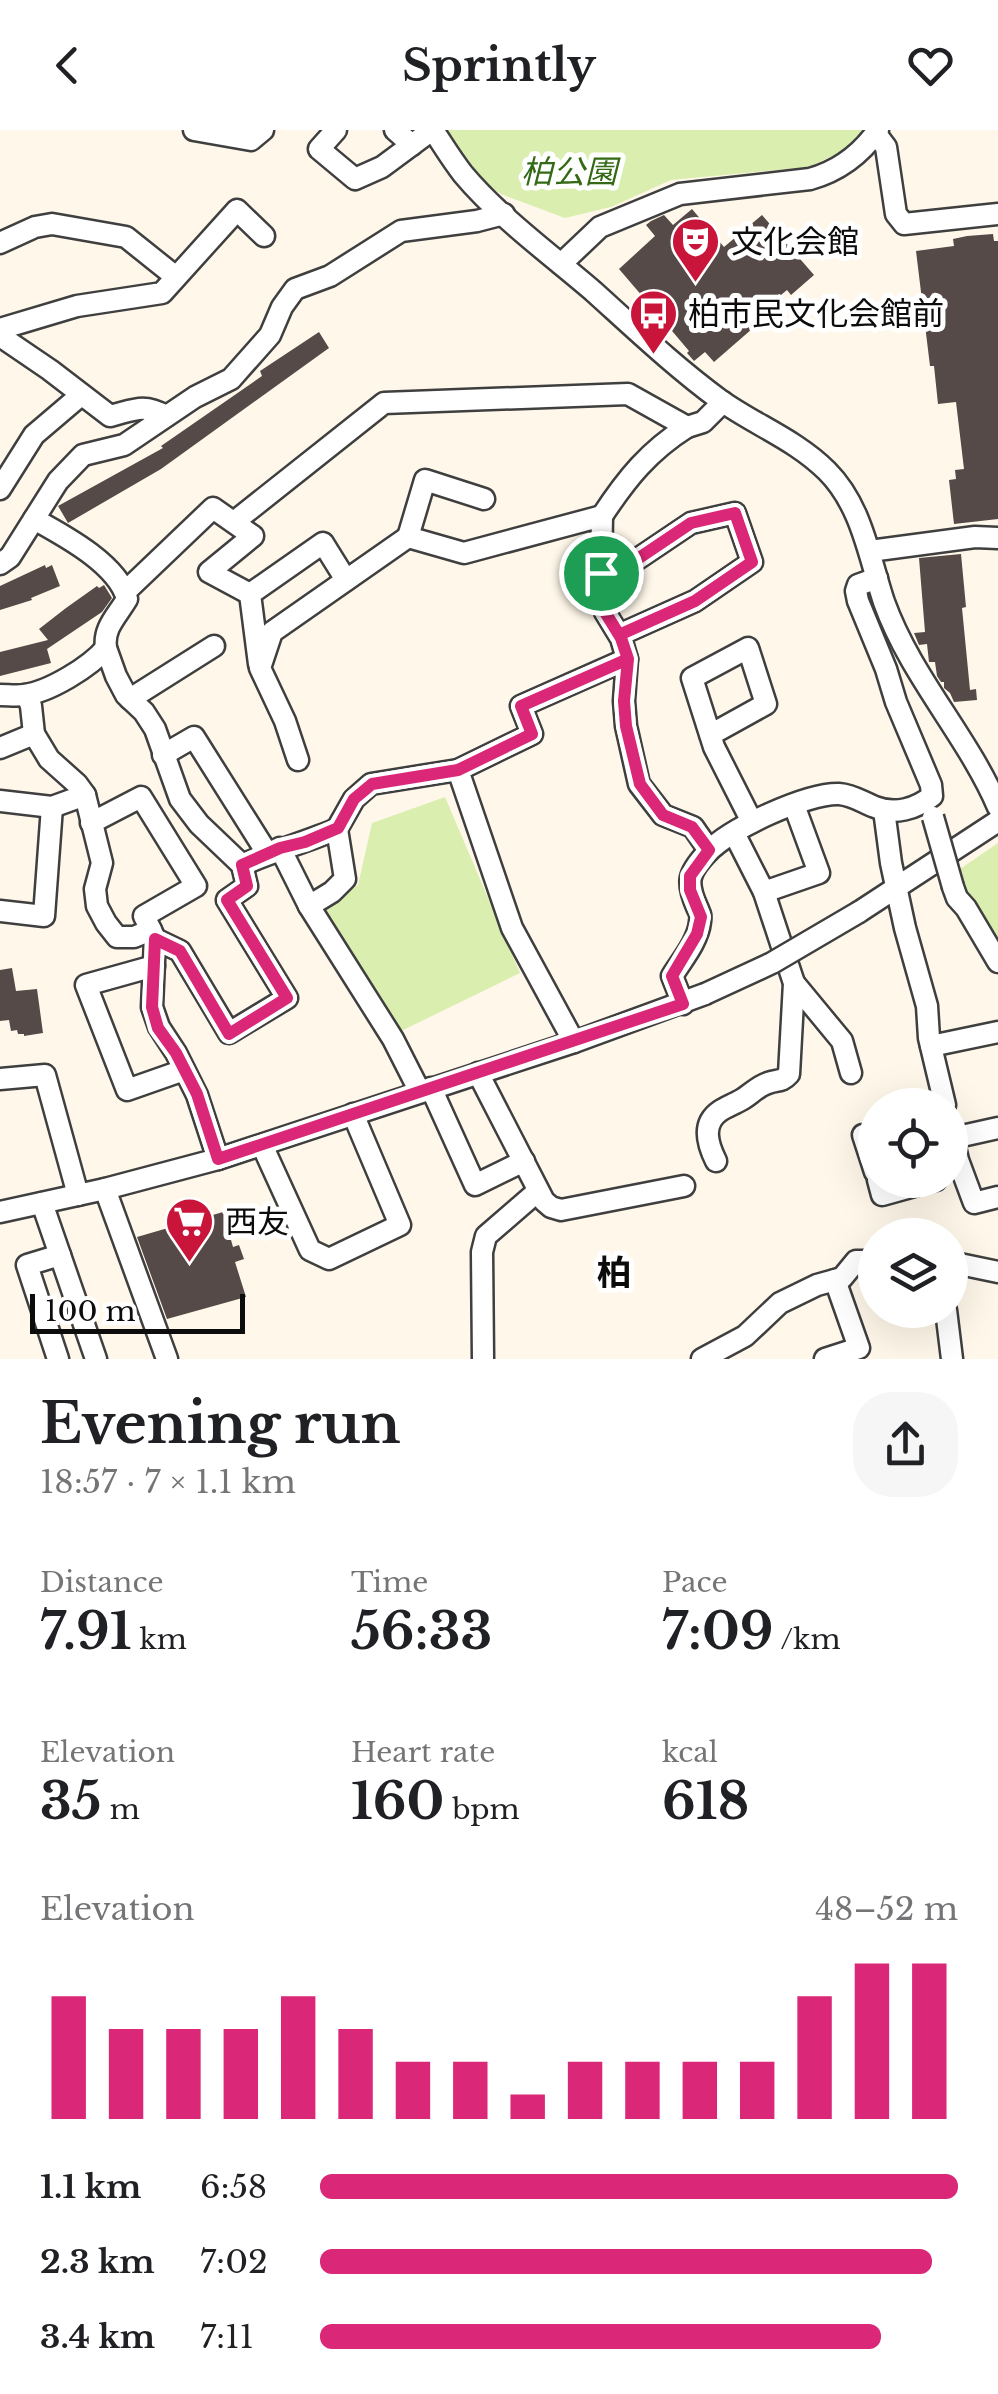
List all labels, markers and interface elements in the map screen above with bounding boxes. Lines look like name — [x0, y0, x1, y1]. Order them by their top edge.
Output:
text: Sprintly — [402, 37, 596, 93]
icon: back — [40, 38, 95, 93]
icon: heart — [903, 38, 958, 93]
park label: 柏公園 — [521, 152, 621, 192]
theatre icon: 文化会館 — [670, 216, 722, 284]
place label: 文化会館 — [731, 222, 859, 262]
bus stop icon: 柏市民文化会館前 — [627, 288, 679, 356]
place label: 柏市民文化会館前 — [688, 294, 944, 334]
pin — [559, 531, 644, 616]
icon: arrive — [574, 546, 629, 601]
map controls — [858, 1088, 968, 1328]
button: locate — [858, 1088, 968, 1198]
supermarket icon: 西友 — [164, 1196, 216, 1264]
place label: 西友 — [225, 1202, 289, 1242]
button: layers — [858, 1218, 968, 1328]
district label: 柏 — [596, 1251, 632, 1294]
scale bar — [30, 1289, 245, 1334]
text: 100 m — [45, 1294, 136, 1329]
text: Evening run — [40, 1390, 400, 1458]
button: share — [853, 1392, 958, 1497]
text: 18:57 · 7 × 1.1 km — [40, 1462, 296, 1502]
text: Distance — [40, 1565, 163, 1600]
text: Time — [351, 1565, 428, 1600]
text: Pace — [662, 1565, 727, 1600]
text: 7.91 — [40, 1600, 131, 1663]
text: 56:33 — [351, 1600, 492, 1663]
text: 7:09 — [662, 1600, 773, 1663]
text: km — [131, 1622, 187, 1657]
text: /km — [773, 1622, 841, 1657]
text: Elevation — [40, 1735, 175, 1770]
text: Heart rate — [351, 1735, 495, 1770]
text: kcal — [662, 1735, 718, 1770]
text: 35 — [40, 1770, 102, 1833]
text: 160 — [351, 1770, 444, 1833]
text: 618 — [662, 1770, 749, 1833]
text: m — [102, 1792, 140, 1827]
text: bpm — [444, 1792, 520, 1827]
text: Elevation — [40, 1889, 194, 1929]
text: 48–52 m — [815, 1889, 958, 1929]
text: 1.1 km — [40, 2167, 141, 2207]
text: 6:58 — [200, 2167, 267, 2207]
text: 2.3 km — [40, 2242, 155, 2282]
text: 7:02 — [200, 2242, 268, 2282]
text: 3.4 km — [40, 2317, 155, 2357]
text: 7:11 — [200, 2317, 254, 2357]

